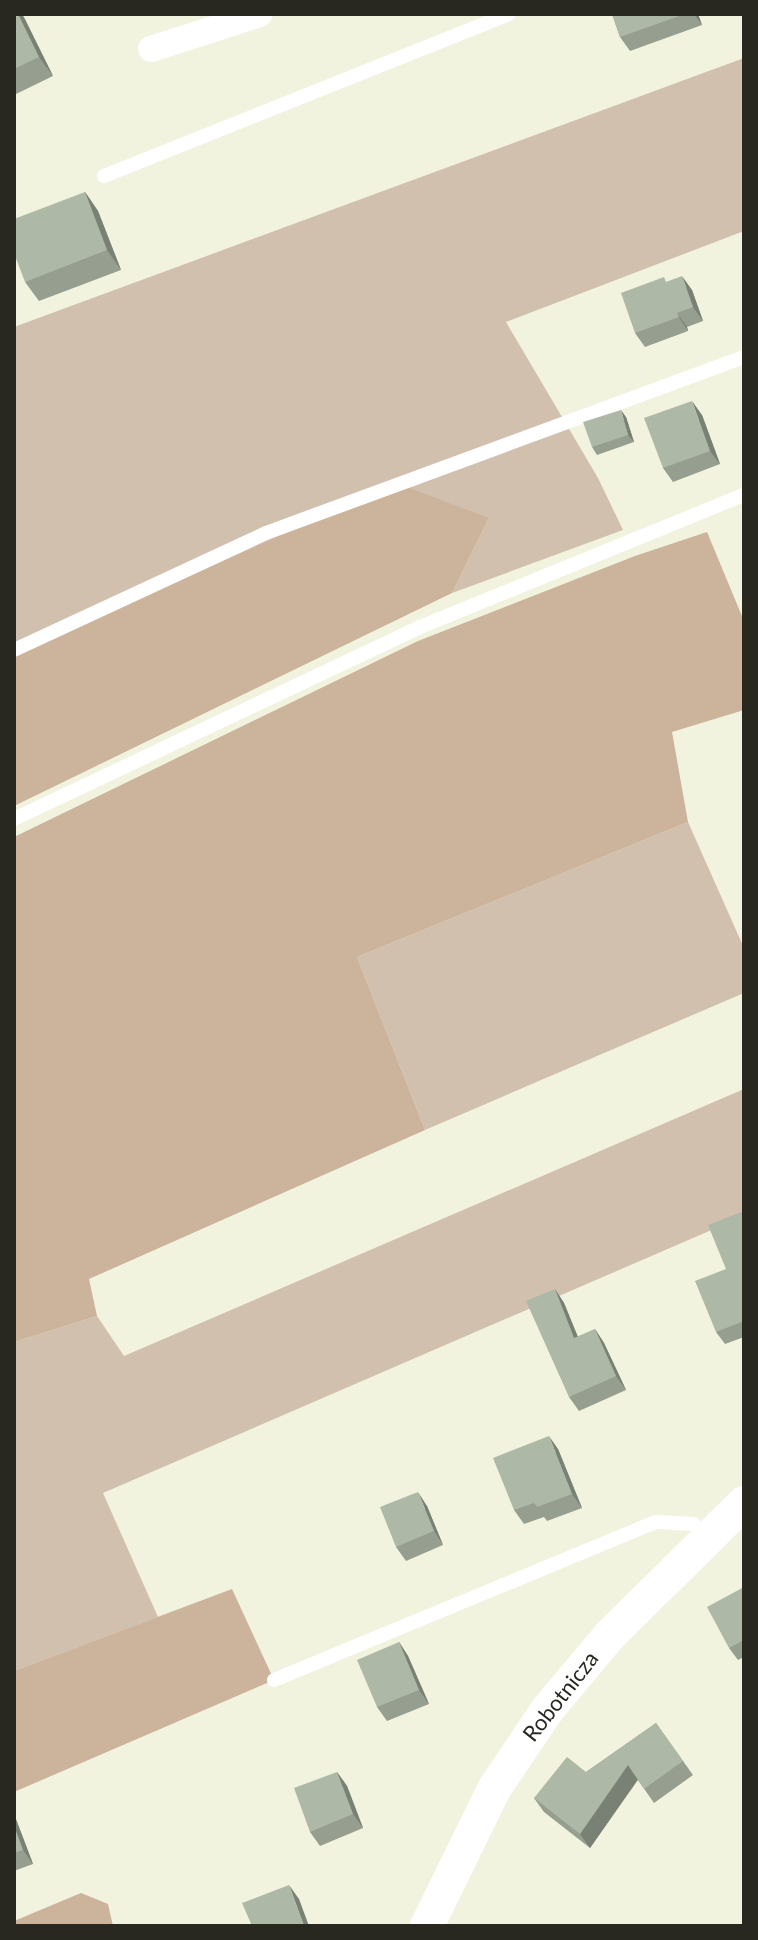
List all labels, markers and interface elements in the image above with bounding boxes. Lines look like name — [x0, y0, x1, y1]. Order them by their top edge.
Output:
street label: Robotnicza — [517, 1646, 603, 1746]

